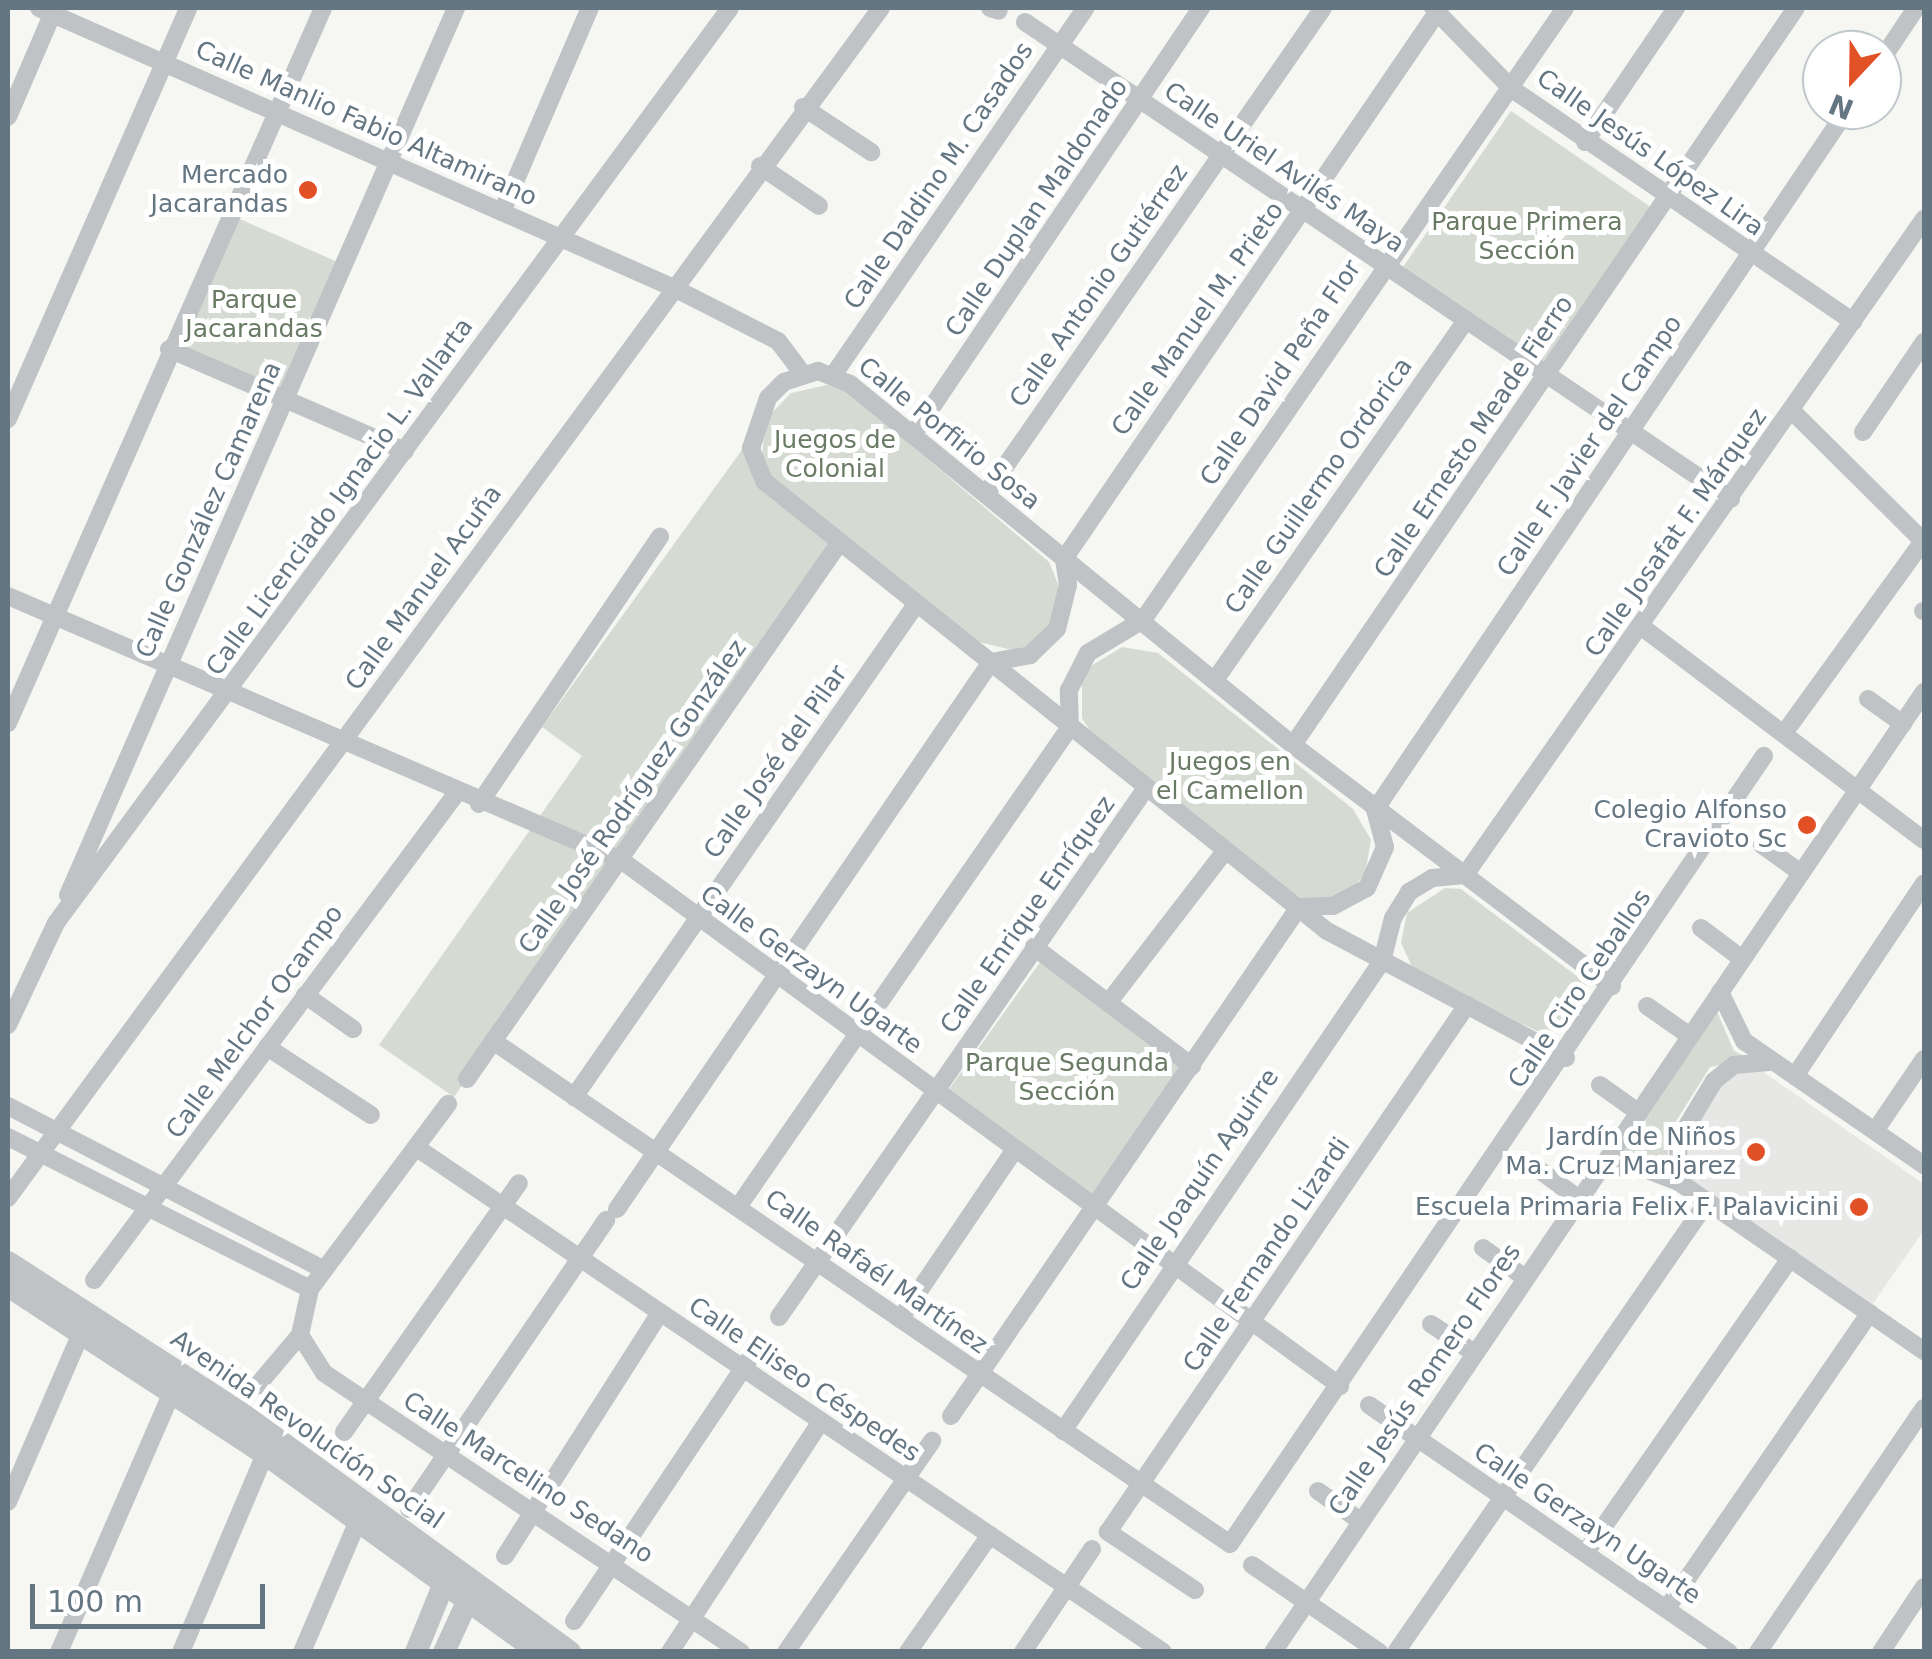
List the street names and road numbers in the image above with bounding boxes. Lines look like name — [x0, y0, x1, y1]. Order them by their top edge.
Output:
street label: Calle Manlio Fabio Altamirano — [191, 35, 541, 213]
street label: Calle Daldino M. Casados — [838, 37, 1040, 315]
street label: Calle Jesús López Lira — [1531, 63, 1769, 243]
street label: Calle Duplan Maldonado — [939, 73, 1135, 343]
street label: Calle Uriel Avilés Maya — [1158, 76, 1410, 260]
street label: Calle Antonio Gutiérrez — [1004, 159, 1194, 413]
street label: Calle Manuel M. Prieto — [1106, 196, 1290, 442]
street label: Calle David Peña Flor — [1194, 254, 1368, 492]
street label: Calle Ernesto Meade Fierro — [1368, 290, 1580, 584]
street label: Calle F. Javier del Campo — [1491, 310, 1689, 582]
street label: Calle Licenciado Ignacio L. Vallarta — [200, 313, 480, 681]
street label: Calle Porfirio Sosa — [852, 351, 1046, 517]
street label: Calle Guillermo Ordorica — [1219, 352, 1419, 620]
street label: Calle González Camarena — [130, 357, 288, 663]
street label: Calle Josafat F. Márquez — [1579, 403, 1773, 663]
street label: Calle Manuel Acuña — [339, 480, 509, 696]
street label: Calle José Rodríguez González — [513, 634, 753, 960]
street label: Calle José del Pilar — [698, 660, 854, 864]
street label: Calle Enrique Enríquez — [935, 790, 1121, 1040]
street label: Calle Gerzayn Ugarte — [694, 879, 928, 1061]
street label: Calle Ciro Ceballos — [1502, 884, 1658, 1094]
street label: Calle Melchor Ocampo — [160, 899, 350, 1145]
street label: Calle Joaquín Aguirre — [1115, 1063, 1285, 1297]
street label: Calle Fernando Lizardi — [1177, 1132, 1357, 1378]
street label: Calle Rafaél Martínez — [759, 1184, 993, 1360]
street label: Calle Jesús Romero Flores — [1323, 1238, 1527, 1522]
street label: Calle Eliseo Céspedes — [683, 1291, 925, 1469]
street label: Avenida Revolución Social — [165, 1324, 449, 1536]
street label: Calle Marcelino Sedano — [397, 1386, 659, 1570]
street label: Calle Gerzayn Ugarte — [1468, 1437, 1706, 1611]

